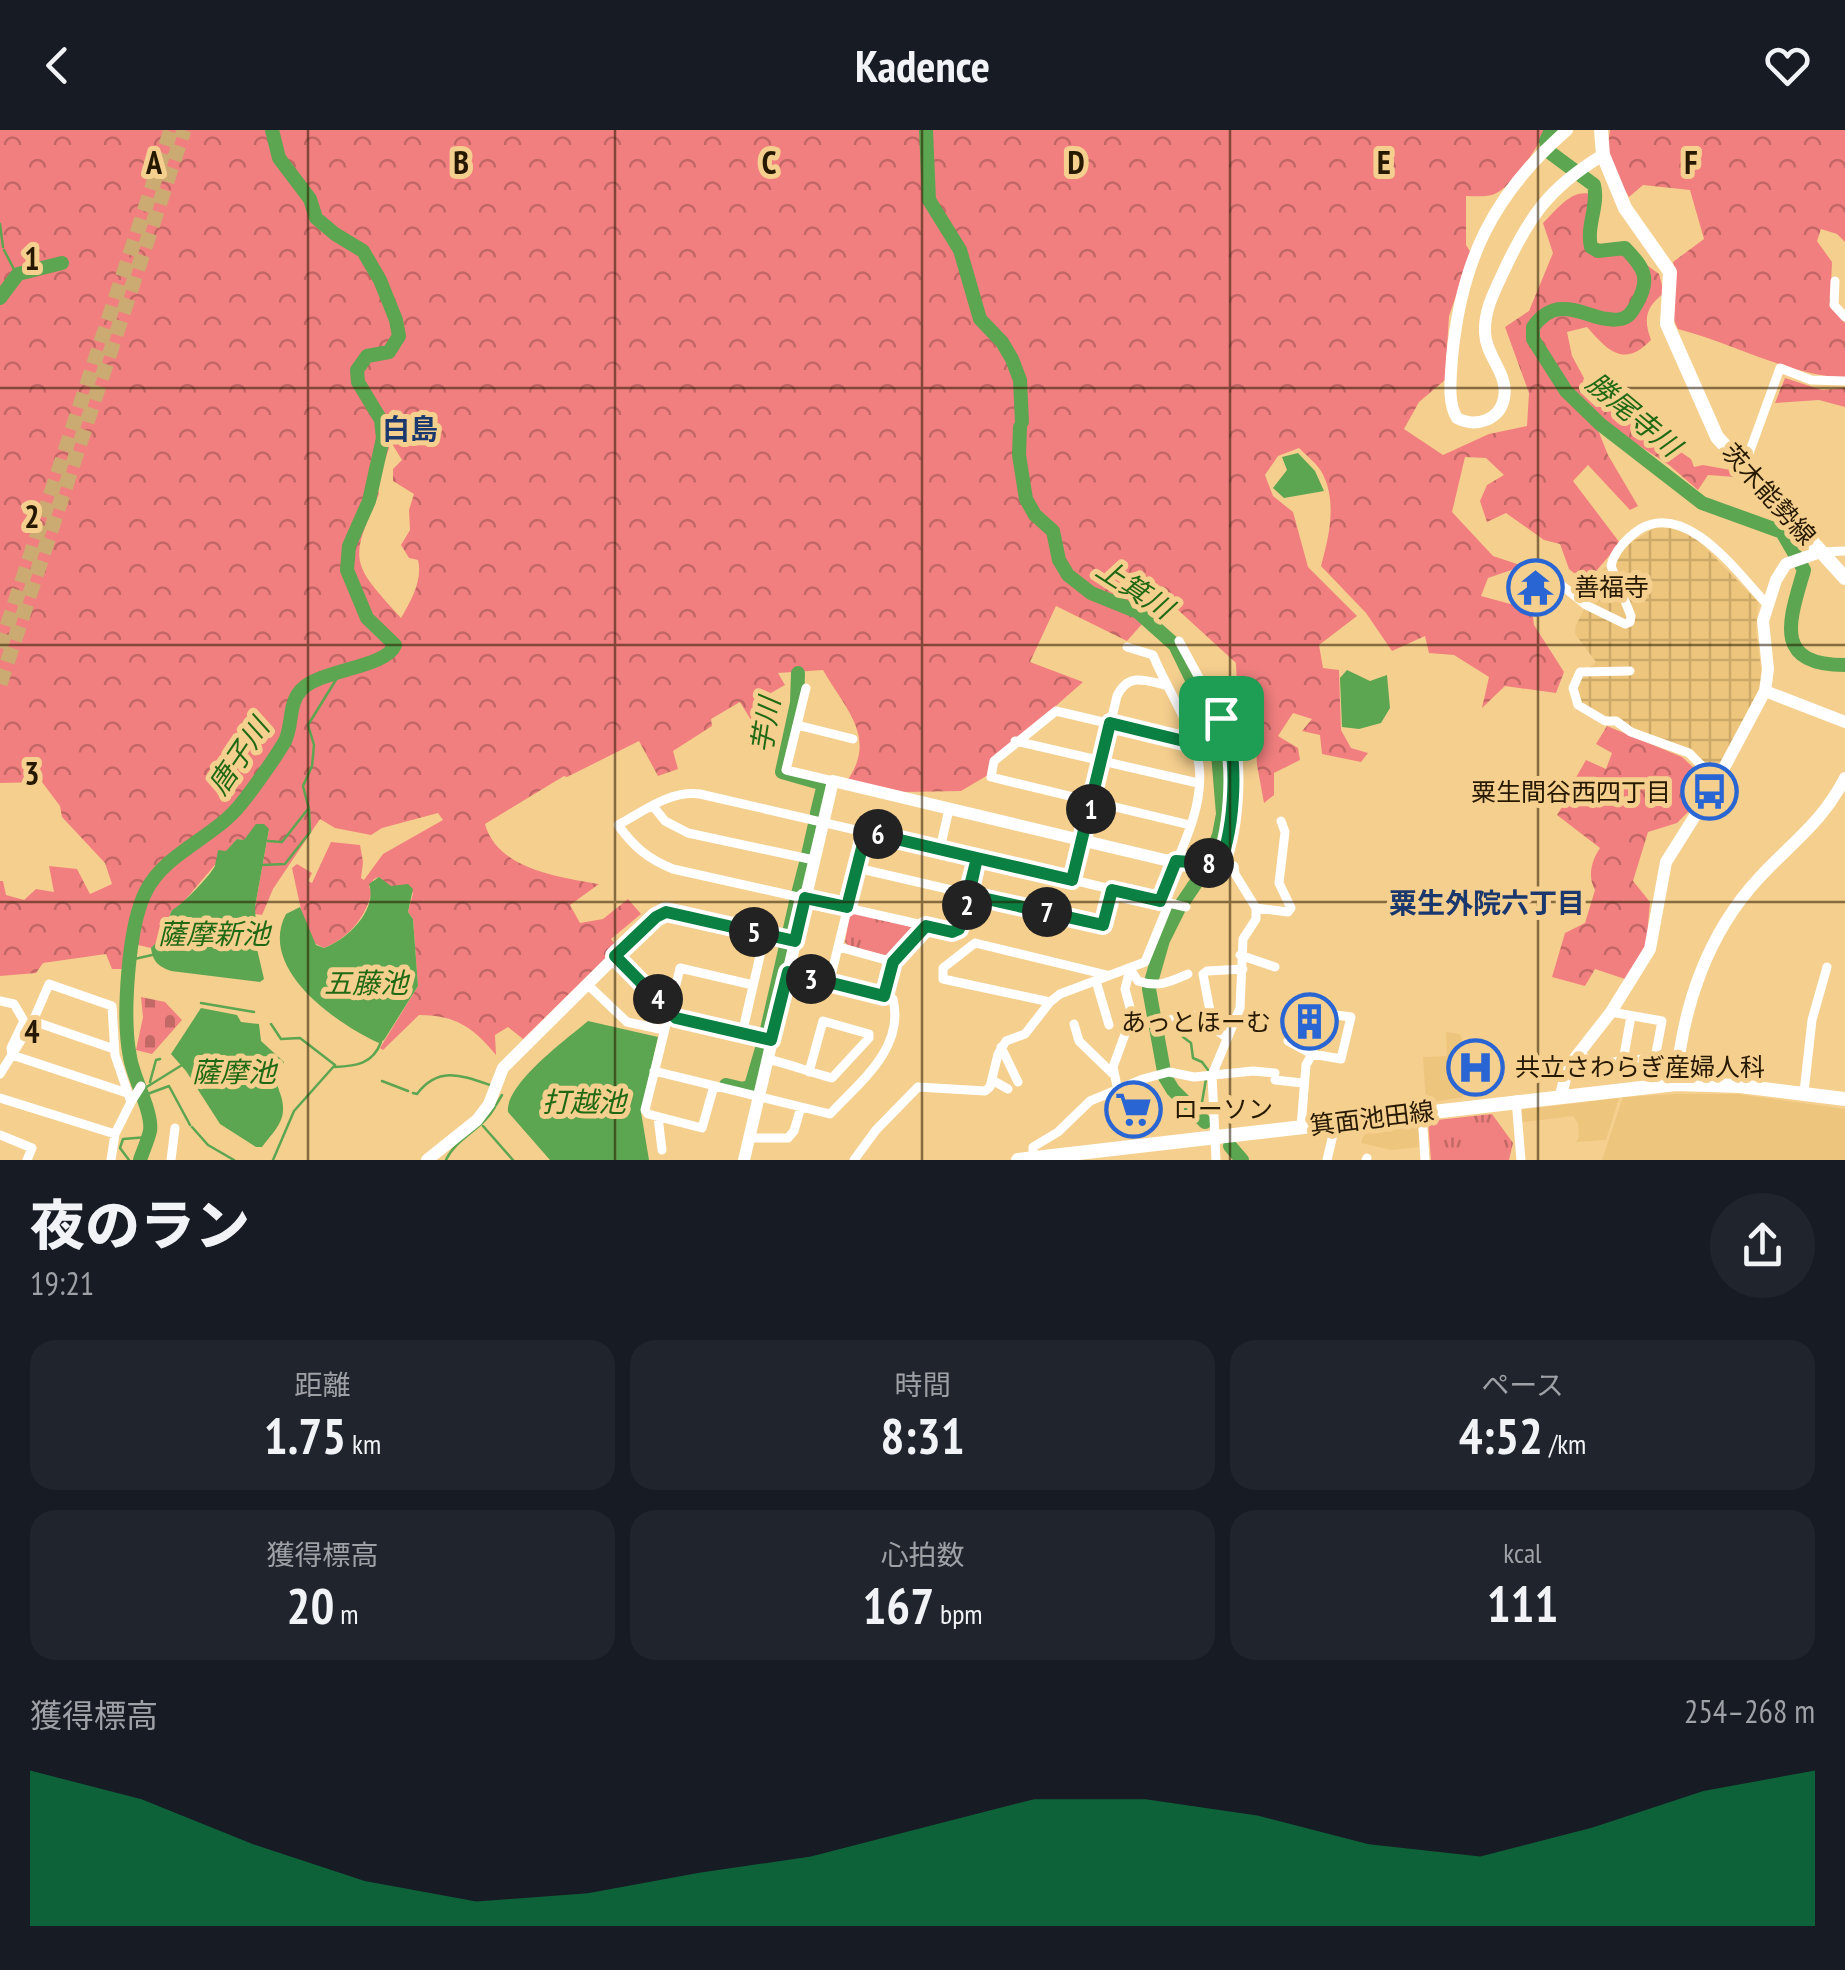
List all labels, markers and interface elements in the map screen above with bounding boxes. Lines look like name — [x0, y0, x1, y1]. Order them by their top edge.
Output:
text: Kadence — [855, 36, 990, 94]
icon: back — [30, 38, 85, 93]
icon: heart — [1760, 38, 1815, 93]
text: A — [145, 141, 163, 183]
text: B — [453, 141, 469, 183]
text: C — [762, 141, 777, 183]
text: D — [1067, 141, 1085, 183]
text: E — [1377, 141, 1391, 183]
text: F — [1684, 141, 1698, 183]
text: 1 — [24, 237, 40, 279]
water label: 勝尾寺川 — [1579, 364, 1691, 466]
district label: 白島 — [382, 410, 438, 447]
street label: 茨木能勢線 — [1715, 437, 1823, 551]
text: 2 — [24, 495, 40, 537]
water label: 上箕川 — [1090, 550, 1183, 628]
temple icon: 善福寺 — [1505, 557, 1565, 617]
place label: 善福寺 — [1574, 571, 1649, 603]
pin — [1179, 676, 1264, 761]
water label: 芋川 — [742, 691, 788, 756]
icon: arrive — [1194, 691, 1249, 746]
water label: 唐子川 — [199, 708, 278, 801]
text: 3 — [24, 752, 40, 794]
bus stop icon: 粟生間谷西四丁目 — [1680, 762, 1740, 822]
place label: 粟生間谷西四丁目 — [1471, 776, 1671, 808]
pin: 1 — [1066, 784, 1116, 834]
text: 1 — [1084, 790, 1098, 827]
pin: 6 — [853, 809, 903, 859]
text: 6 — [871, 815, 885, 852]
pin: 8 — [1184, 838, 1234, 888]
text: 8 — [1202, 844, 1216, 881]
pin: 2 — [942, 880, 992, 930]
district label: 粟生外院六丁目 — [1389, 884, 1585, 921]
text: 2 — [960, 886, 974, 923]
pin: 7 — [1022, 887, 1072, 937]
text: 7 — [1040, 893, 1054, 930]
pin: 5 — [729, 907, 779, 957]
text: 5 — [747, 913, 761, 950]
water label: 薩摩新池 — [158, 915, 273, 952]
pin: 3 — [786, 954, 836, 1004]
text: 3 — [804, 960, 818, 997]
water label: 五藤池 — [324, 964, 411, 1001]
pin: 4 — [633, 974, 683, 1024]
text: 4 — [651, 980, 665, 1017]
building icon: あっとほーむ — [1280, 992, 1340, 1052]
place label: あっとほーむ — [1121, 1006, 1271, 1038]
text: 4 — [24, 1010, 40, 1052]
hospital icon: 共立さわらぎ産婦人科 — [1446, 1037, 1506, 1097]
place label: 共立さわらぎ産婦人科 — [1515, 1051, 1765, 1083]
water label: 薩摩池 — [192, 1053, 279, 1090]
supermarket icon: ローソン — [1104, 1079, 1164, 1139]
water label: 打越池 — [542, 1083, 629, 1120]
place label: ローソン — [1173, 1093, 1273, 1125]
street label: 箕面池田線 — [1308, 1095, 1436, 1141]
text: 夜のラン — [30, 1189, 250, 1260]
button: share — [1710, 1193, 1815, 1298]
text: 19:21 — [30, 1262, 94, 1304]
text: 距離 — [294, 1366, 351, 1403]
text: 時間 — [894, 1366, 951, 1403]
text: ペース — [1481, 1366, 1564, 1403]
text: 1.75 — [264, 1403, 346, 1468]
text: 8:31 — [880, 1403, 965, 1468]
text: 4:52 — [1459, 1403, 1543, 1468]
text: km — [346, 1425, 381, 1462]
text: /km — [1543, 1425, 1586, 1462]
text: kcal — [1503, 1534, 1542, 1571]
text: 獲得標高 — [266, 1536, 379, 1573]
text: 心拍数 — [880, 1536, 965, 1573]
text: 111 — [1487, 1571, 1558, 1636]
text: 20 — [287, 1573, 334, 1638]
text: 167 — [862, 1573, 934, 1638]
text: m — [334, 1595, 358, 1632]
text: bpm — [934, 1595, 983, 1632]
text: 254–268 m — [1684, 1690, 1815, 1732]
text: 獲得標高 — [30, 1694, 158, 1736]

